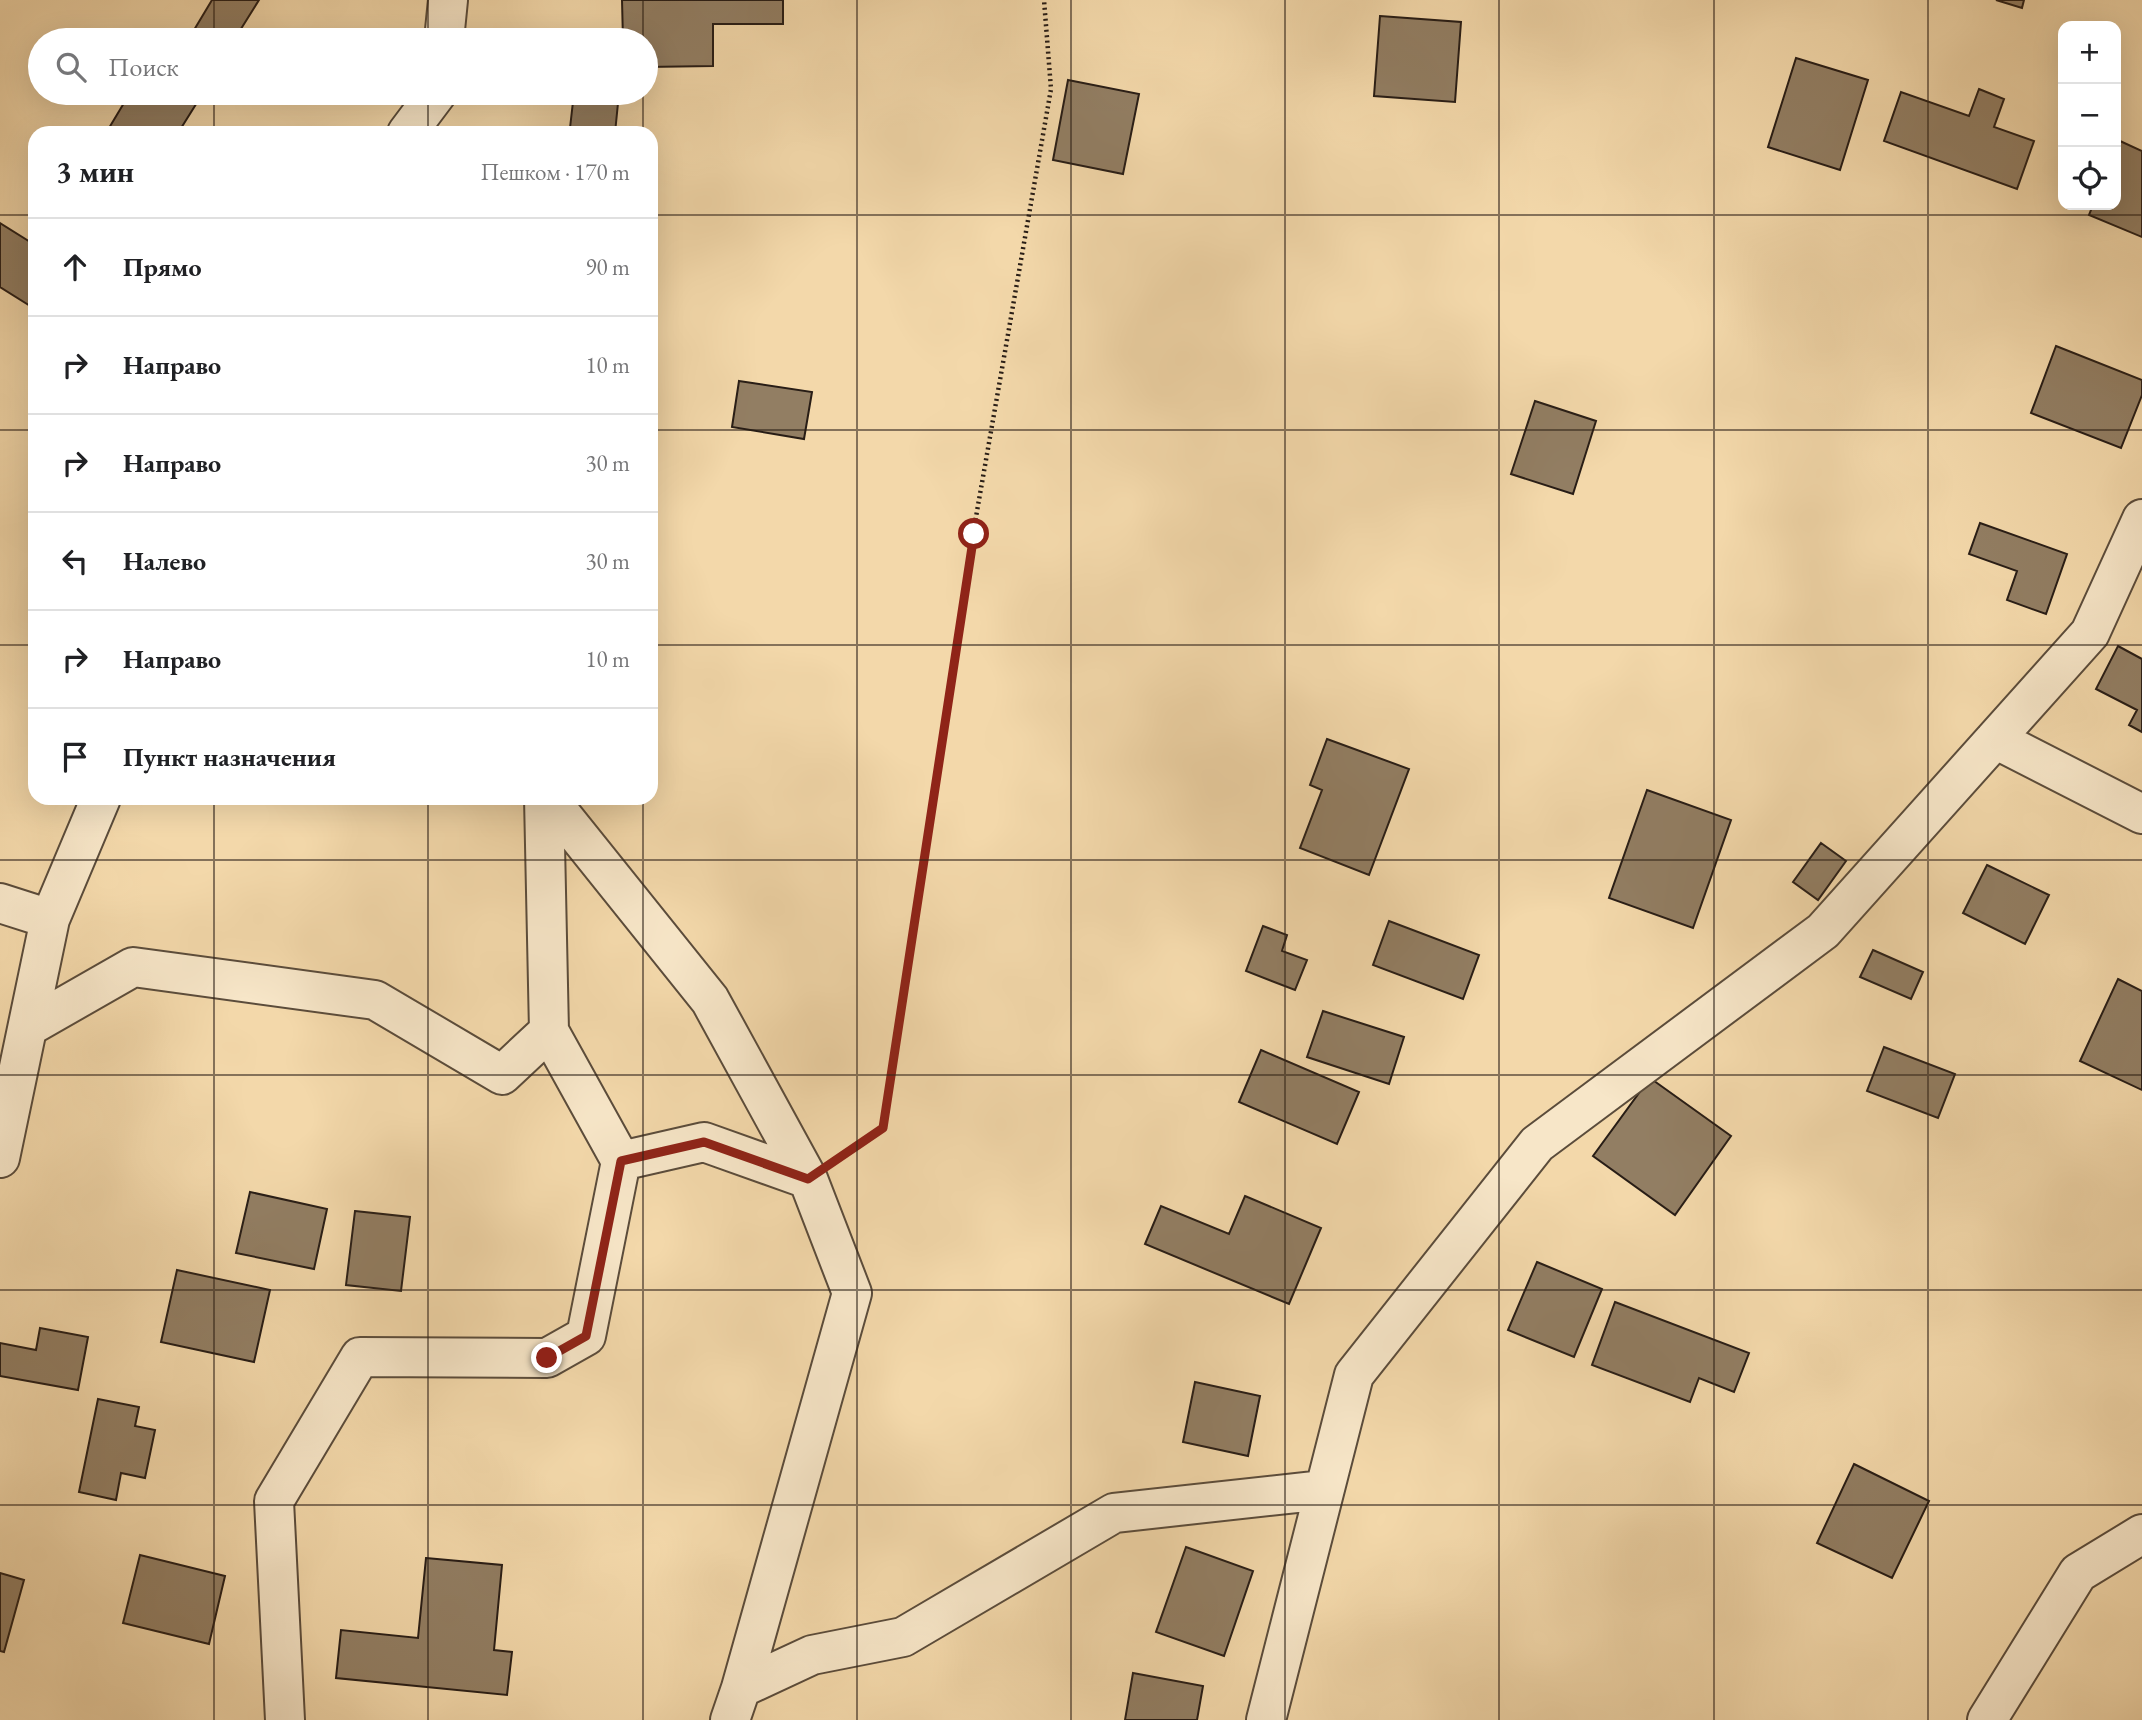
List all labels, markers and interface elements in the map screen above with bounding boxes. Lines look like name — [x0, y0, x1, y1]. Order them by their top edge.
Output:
map controls — [2058, 21, 2121, 210]
button: + — [2058, 21, 2121, 84]
search box — [28, 28, 658, 105]
icon: search — [52, 48, 90, 86]
text: Поиск — [108, 50, 179, 84]
button: − — [2058, 84, 2121, 147]
button: locate — [2058, 147, 2121, 210]
text: 3 мин — [56, 152, 134, 191]
text: Пешком · 170 m — [481, 157, 630, 187]
icon: ahead — [56, 248, 94, 286]
text: Прямо — [123, 250, 202, 284]
text: 90 m — [585, 252, 630, 282]
icon: right — [56, 346, 94, 384]
text: Направо — [123, 348, 221, 382]
text: 10 m — [585, 350, 630, 380]
icon: right — [56, 444, 94, 482]
text: Направо — [123, 446, 221, 480]
text: 30 m — [585, 448, 630, 478]
route start — [958, 518, 989, 549]
icon: left — [56, 542, 94, 580]
text: Налево — [123, 544, 206, 578]
text: 30 m — [585, 546, 630, 576]
icon: right — [56, 640, 94, 678]
text: Направо — [123, 642, 221, 676]
text: 10 m — [585, 644, 630, 674]
icon: arrive — [56, 738, 94, 776]
text: Пункт назначения — [123, 740, 336, 774]
route end — [531, 1342, 562, 1373]

